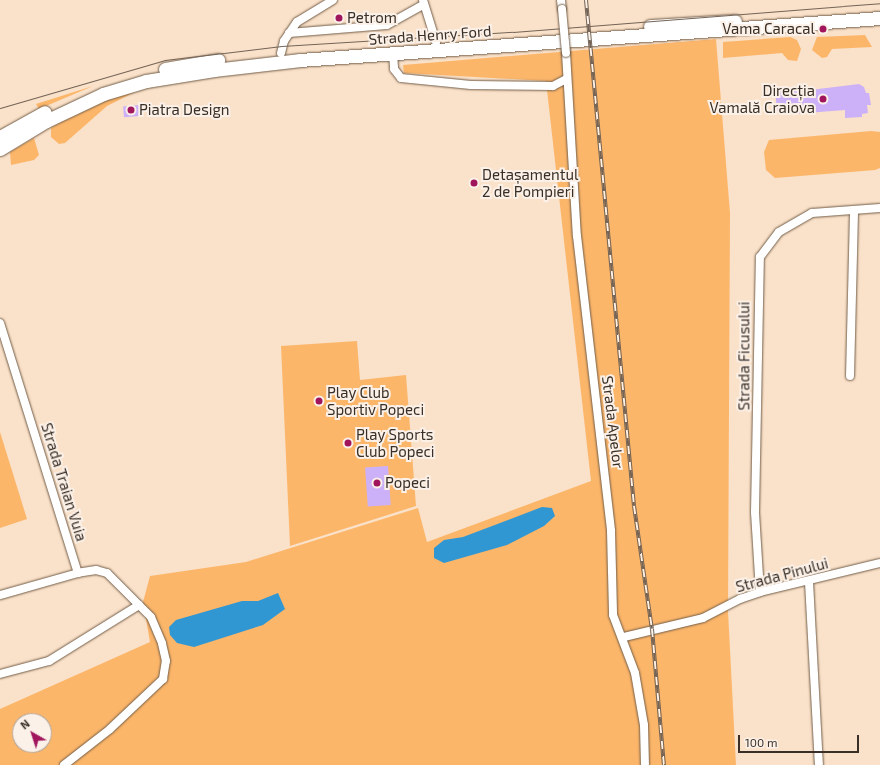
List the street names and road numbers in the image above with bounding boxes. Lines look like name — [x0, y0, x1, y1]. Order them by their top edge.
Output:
street label: Strada Henry Ford — [368, 22, 492, 48]
street label: Strada Ficusului — [735, 301, 753, 411]
street label: Strada Apelor — [598, 374, 628, 470]
street label: Strada Traian Vuia — [37, 420, 91, 544]
street label: Strada Pinului — [734, 554, 830, 596]

